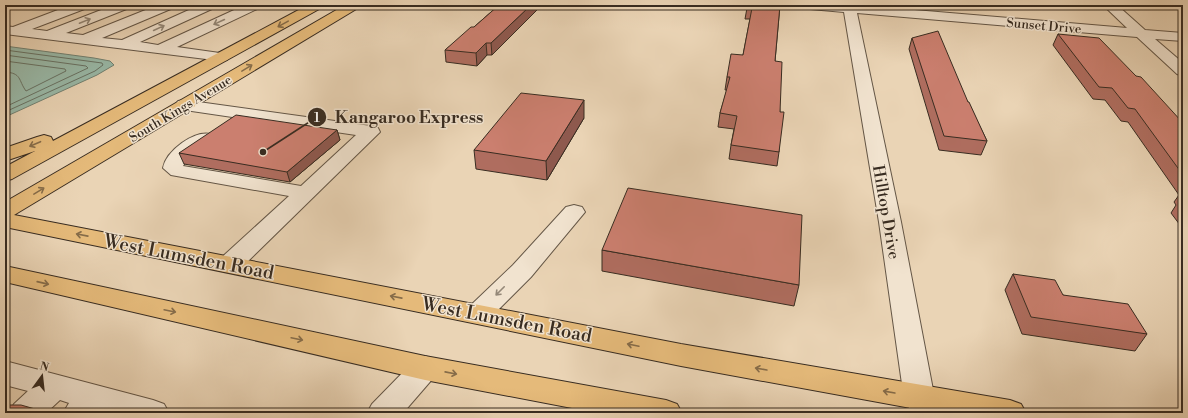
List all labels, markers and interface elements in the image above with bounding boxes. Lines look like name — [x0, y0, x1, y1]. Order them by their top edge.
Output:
street label: Sunset Drive — [1006, 15, 1083, 37]
one-way arrow — [78, 17, 90, 24]
one-way arrow — [214, 19, 226, 26]
one-way arrow — [277, 20, 289, 28]
one-way arrow — [152, 24, 164, 32]
one-way arrow — [241, 64, 253, 72]
street label: South Kings Avenue — [126, 72, 235, 146]
callout: Kangaroo Express — [307, 103, 491, 132]
text: Kangaroo Express — [335, 107, 483, 129]
text: 1 — [314, 111, 320, 126]
one-way arrow — [29, 141, 41, 149]
street label: Hilltop Drive — [868, 164, 904, 261]
one-way arrow — [33, 187, 45, 195]
street label: West Lumsden Road — [101, 229, 276, 285]
one-way arrow — [76, 231, 89, 239]
one-way arrow — [36, 280, 49, 288]
one-way arrow — [495, 286, 505, 296]
one-way arrow — [390, 292, 403, 300]
street label: West Lumsden Road — [419, 292, 594, 348]
one-way arrow — [163, 308, 176, 316]
one-way arrow — [290, 336, 303, 344]
one-way arrow — [627, 340, 640, 348]
north arrow — [22, 356, 62, 396]
text: N — [38, 359, 51, 375]
one-way arrow — [755, 365, 768, 373]
one-way arrow — [444, 369, 457, 377]
one-way arrow — [882, 388, 895, 396]

